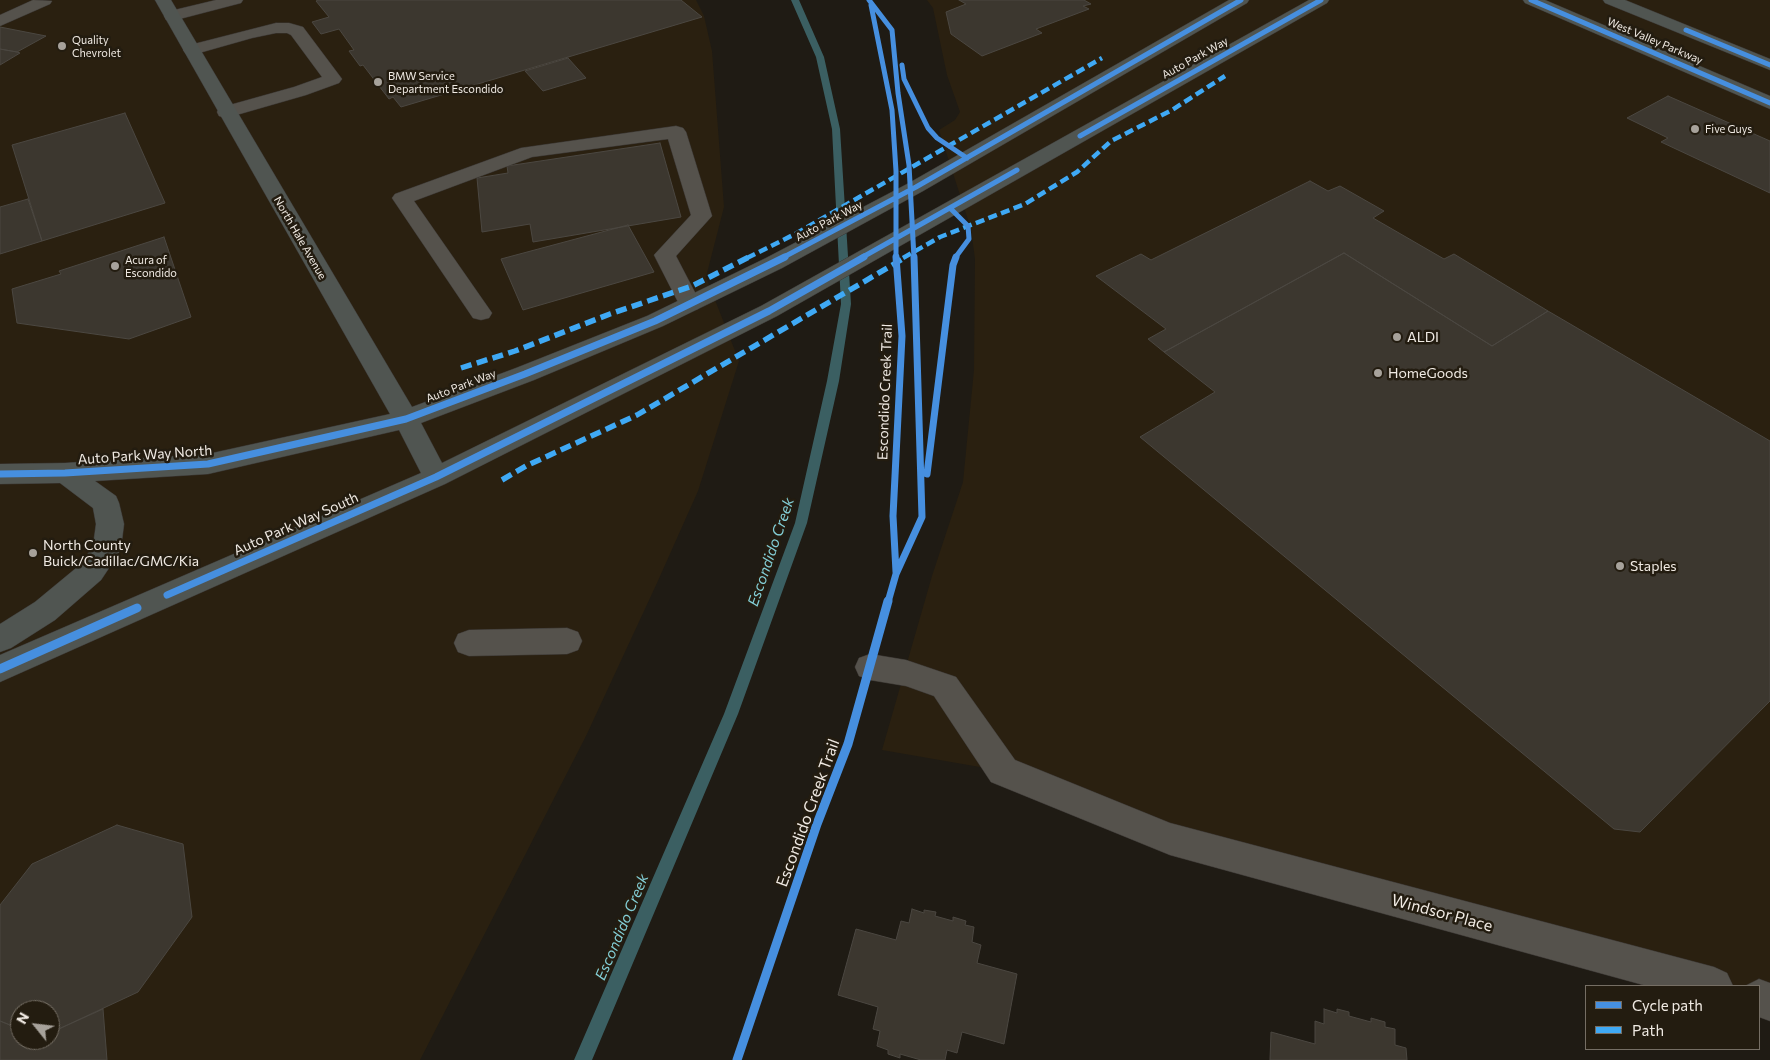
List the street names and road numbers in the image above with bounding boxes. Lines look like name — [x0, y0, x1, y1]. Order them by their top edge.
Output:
street label: West Valley Parkway — [1605, 15, 1705, 67]
street label: Auto Park Way — [1160, 34, 1230, 82]
street label: North Hale Avenue — [271, 194, 329, 282]
street label: Auto Park Way — [793, 198, 865, 244]
street label: Escondido Creek Trail — [874, 324, 896, 460]
street label: Auto Park Way — [424, 367, 498, 405]
street label: Auto Park Way North — [77, 442, 213, 468]
street label: Auto Park Way South — [231, 489, 361, 559]
street label: Escondido Creek Trail — [772, 736, 844, 890]
street label: Windsor Place — [1389, 890, 1495, 936]

